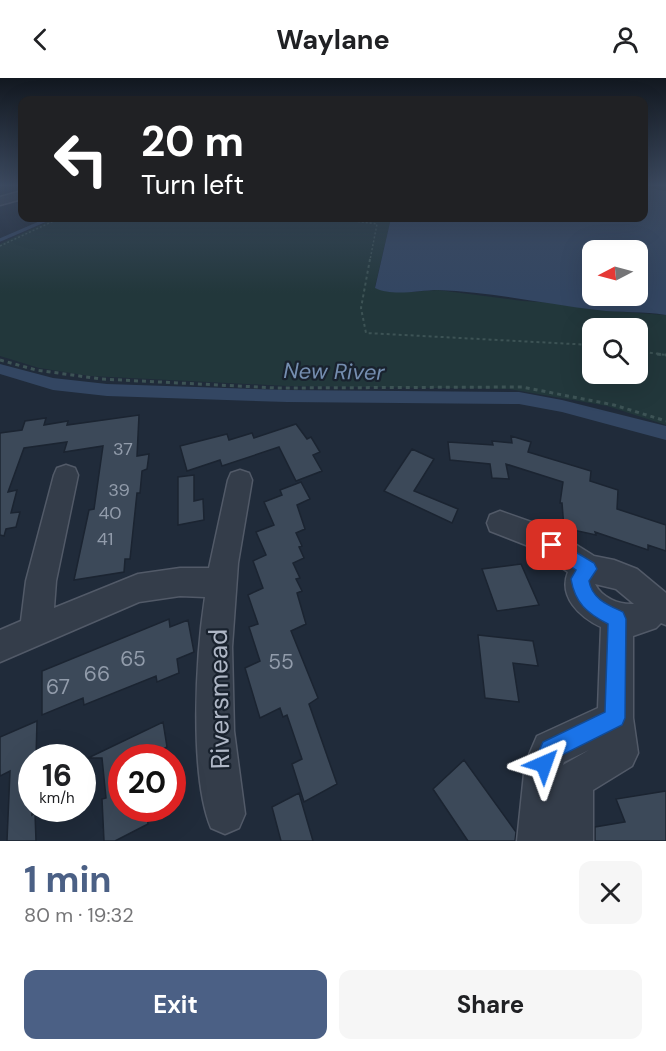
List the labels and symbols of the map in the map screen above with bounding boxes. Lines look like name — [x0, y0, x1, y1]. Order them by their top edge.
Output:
north arrow — [582, 240, 648, 306]
water label: New River — [283, 356, 386, 387]
house number: 37 — [113, 437, 133, 461]
house number: 39 — [108, 478, 130, 502]
house number: 40 — [98, 501, 122, 525]
pin — [526, 519, 577, 570]
house number: 41 — [97, 527, 113, 551]
street label: Riversmead — [201, 628, 237, 770]
house number: 65 — [120, 645, 146, 673]
house number: 55 — [268, 648, 294, 676]
house number: 66 — [84, 660, 110, 688]
house number: 67 — [46, 673, 70, 701]
position arrow — [512, 732, 576, 796]
speed limit sign: 20 — [108, 744, 186, 822]

